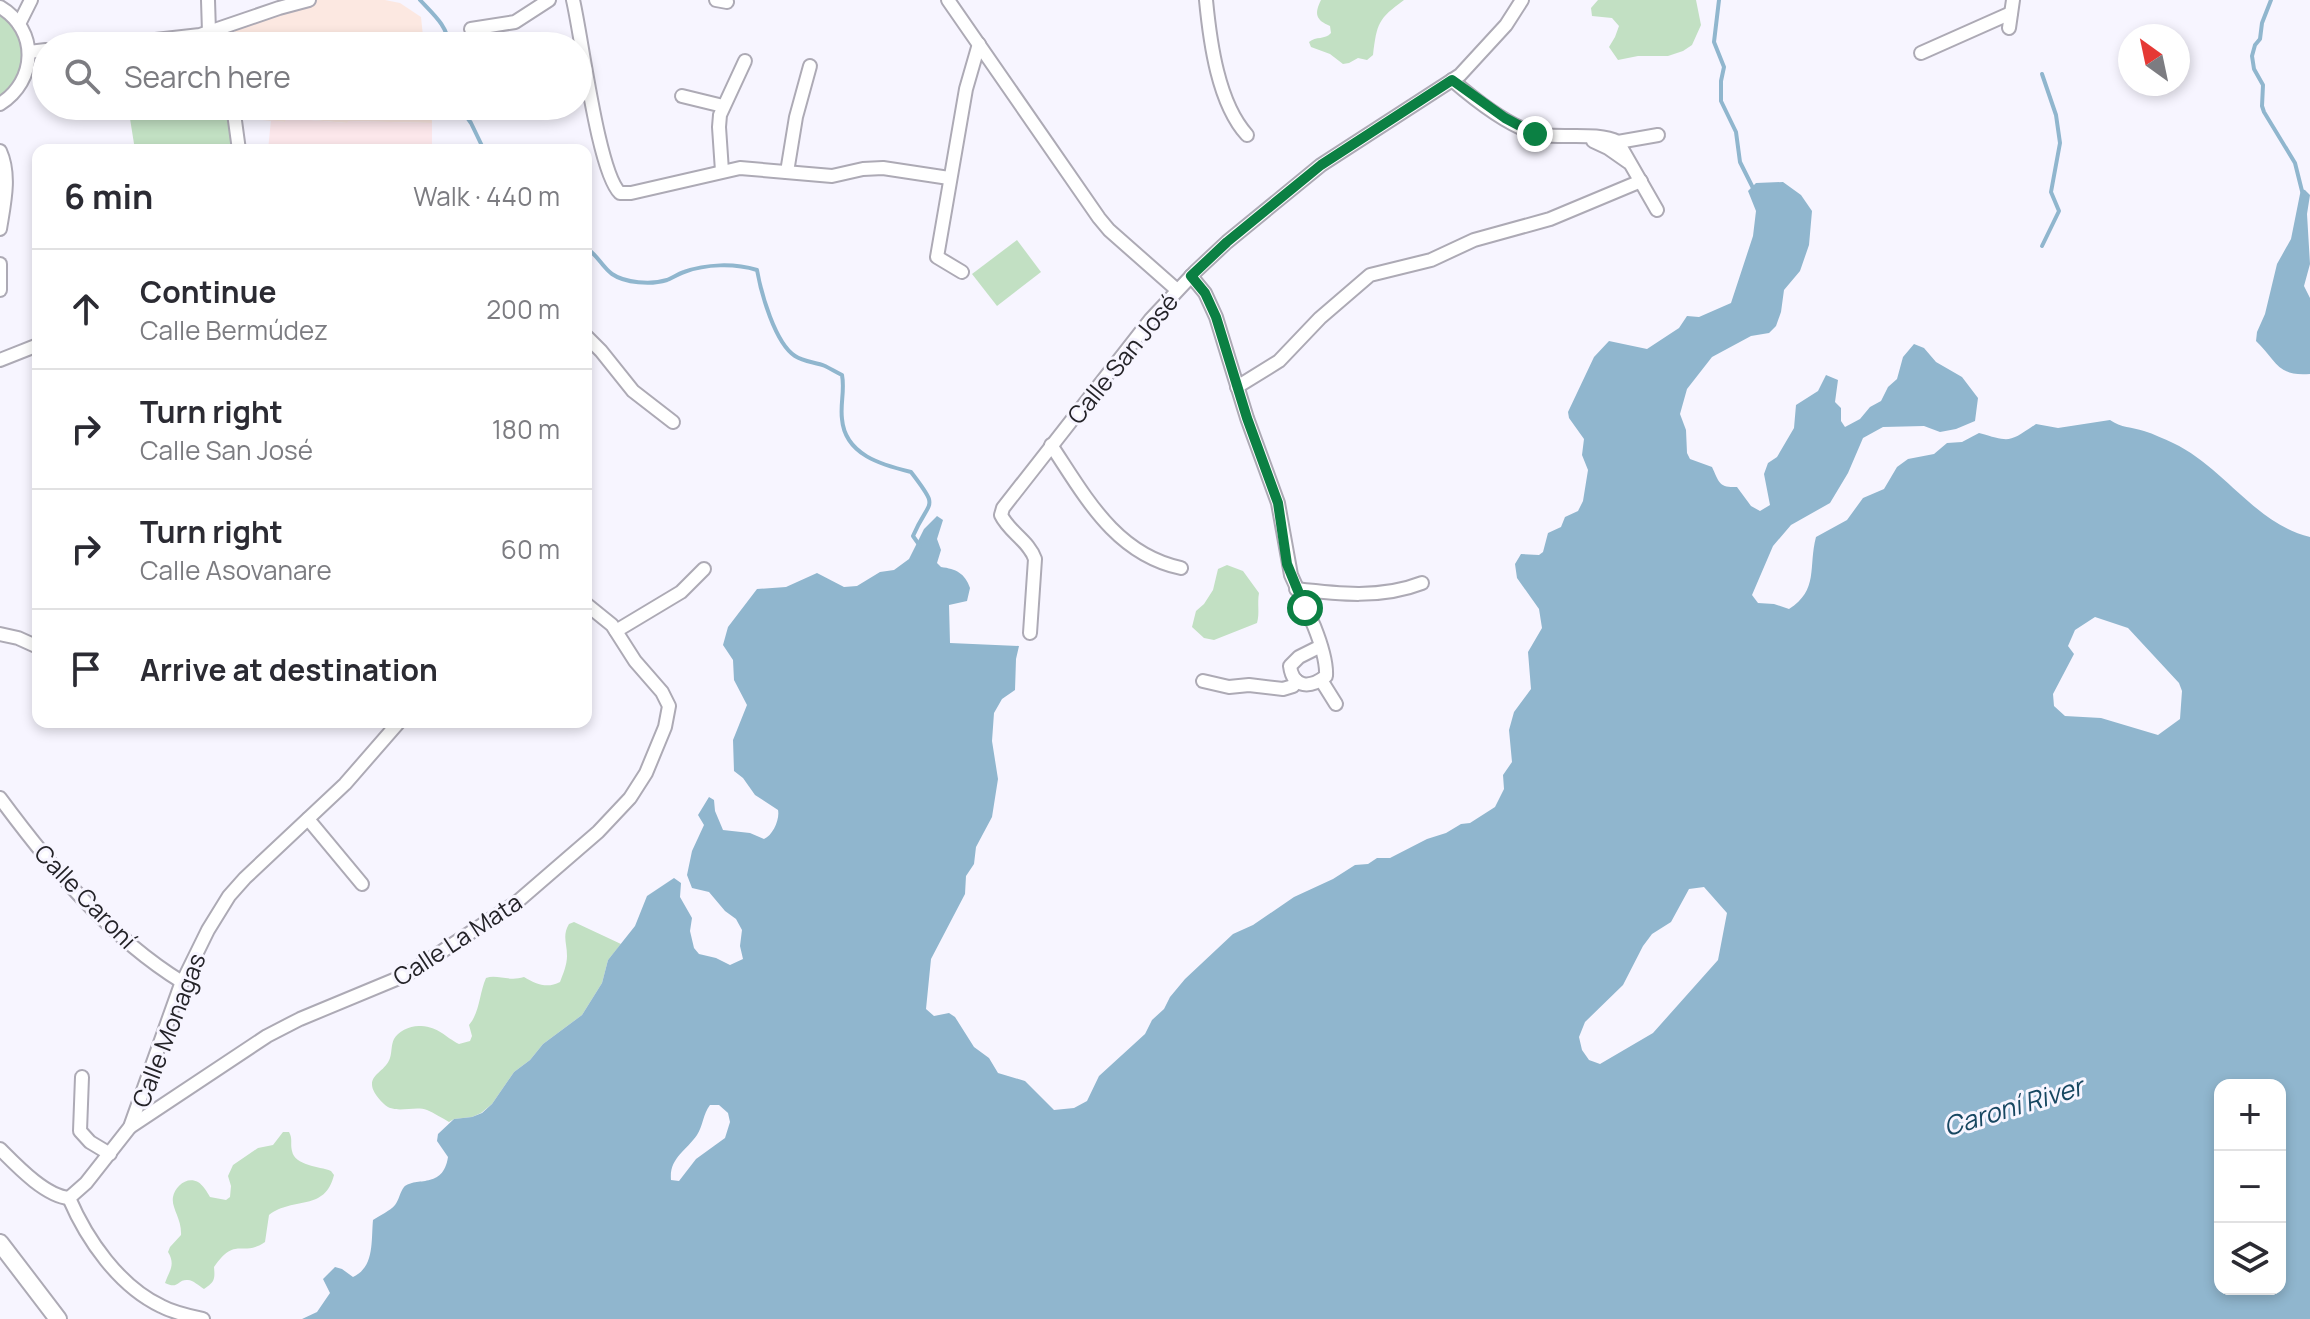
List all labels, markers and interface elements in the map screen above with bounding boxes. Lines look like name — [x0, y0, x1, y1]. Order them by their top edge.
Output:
north arrow — [2118, 24, 2190, 96]
search box — [32, 32, 592, 120]
icon: search — [60, 54, 104, 98]
text: Search here — [124, 56, 291, 97]
route end — [1517, 116, 1553, 152]
text: 6 min — [64, 173, 153, 219]
text: Walk · 440 m — [413, 178, 560, 214]
text: Continue — [140, 271, 276, 312]
street label: Calle San José — [1059, 286, 1185, 430]
icon: ahead — [64, 287, 108, 331]
text: 200 m — [486, 291, 560, 327]
text: Calle Bermúdez — [140, 312, 328, 348]
text: Turn right — [140, 391, 283, 432]
icon: right — [64, 407, 108, 451]
text: 180 m — [492, 411, 560, 447]
text: Calle San José — [140, 432, 313, 468]
text: Turn right — [140, 511, 283, 552]
icon: right — [64, 527, 108, 571]
text: 60 m — [501, 531, 560, 567]
text: Calle Asovanare — [140, 552, 332, 588]
route start — [1287, 590, 1323, 626]
icon: arrive — [64, 647, 108, 691]
text: Arrive at destination — [140, 649, 438, 690]
street label: Calle Caroní — [28, 837, 145, 956]
street label: Calle La Mata — [386, 885, 528, 993]
street label: Calle Monagas — [123, 948, 213, 1112]
water label: Caroní River — [1939, 1067, 2091, 1144]
map controls — [2214, 1079, 2286, 1295]
button: + — [2214, 1079, 2286, 1151]
button: − — [2214, 1151, 2286, 1223]
button: layers — [2214, 1223, 2286, 1295]

